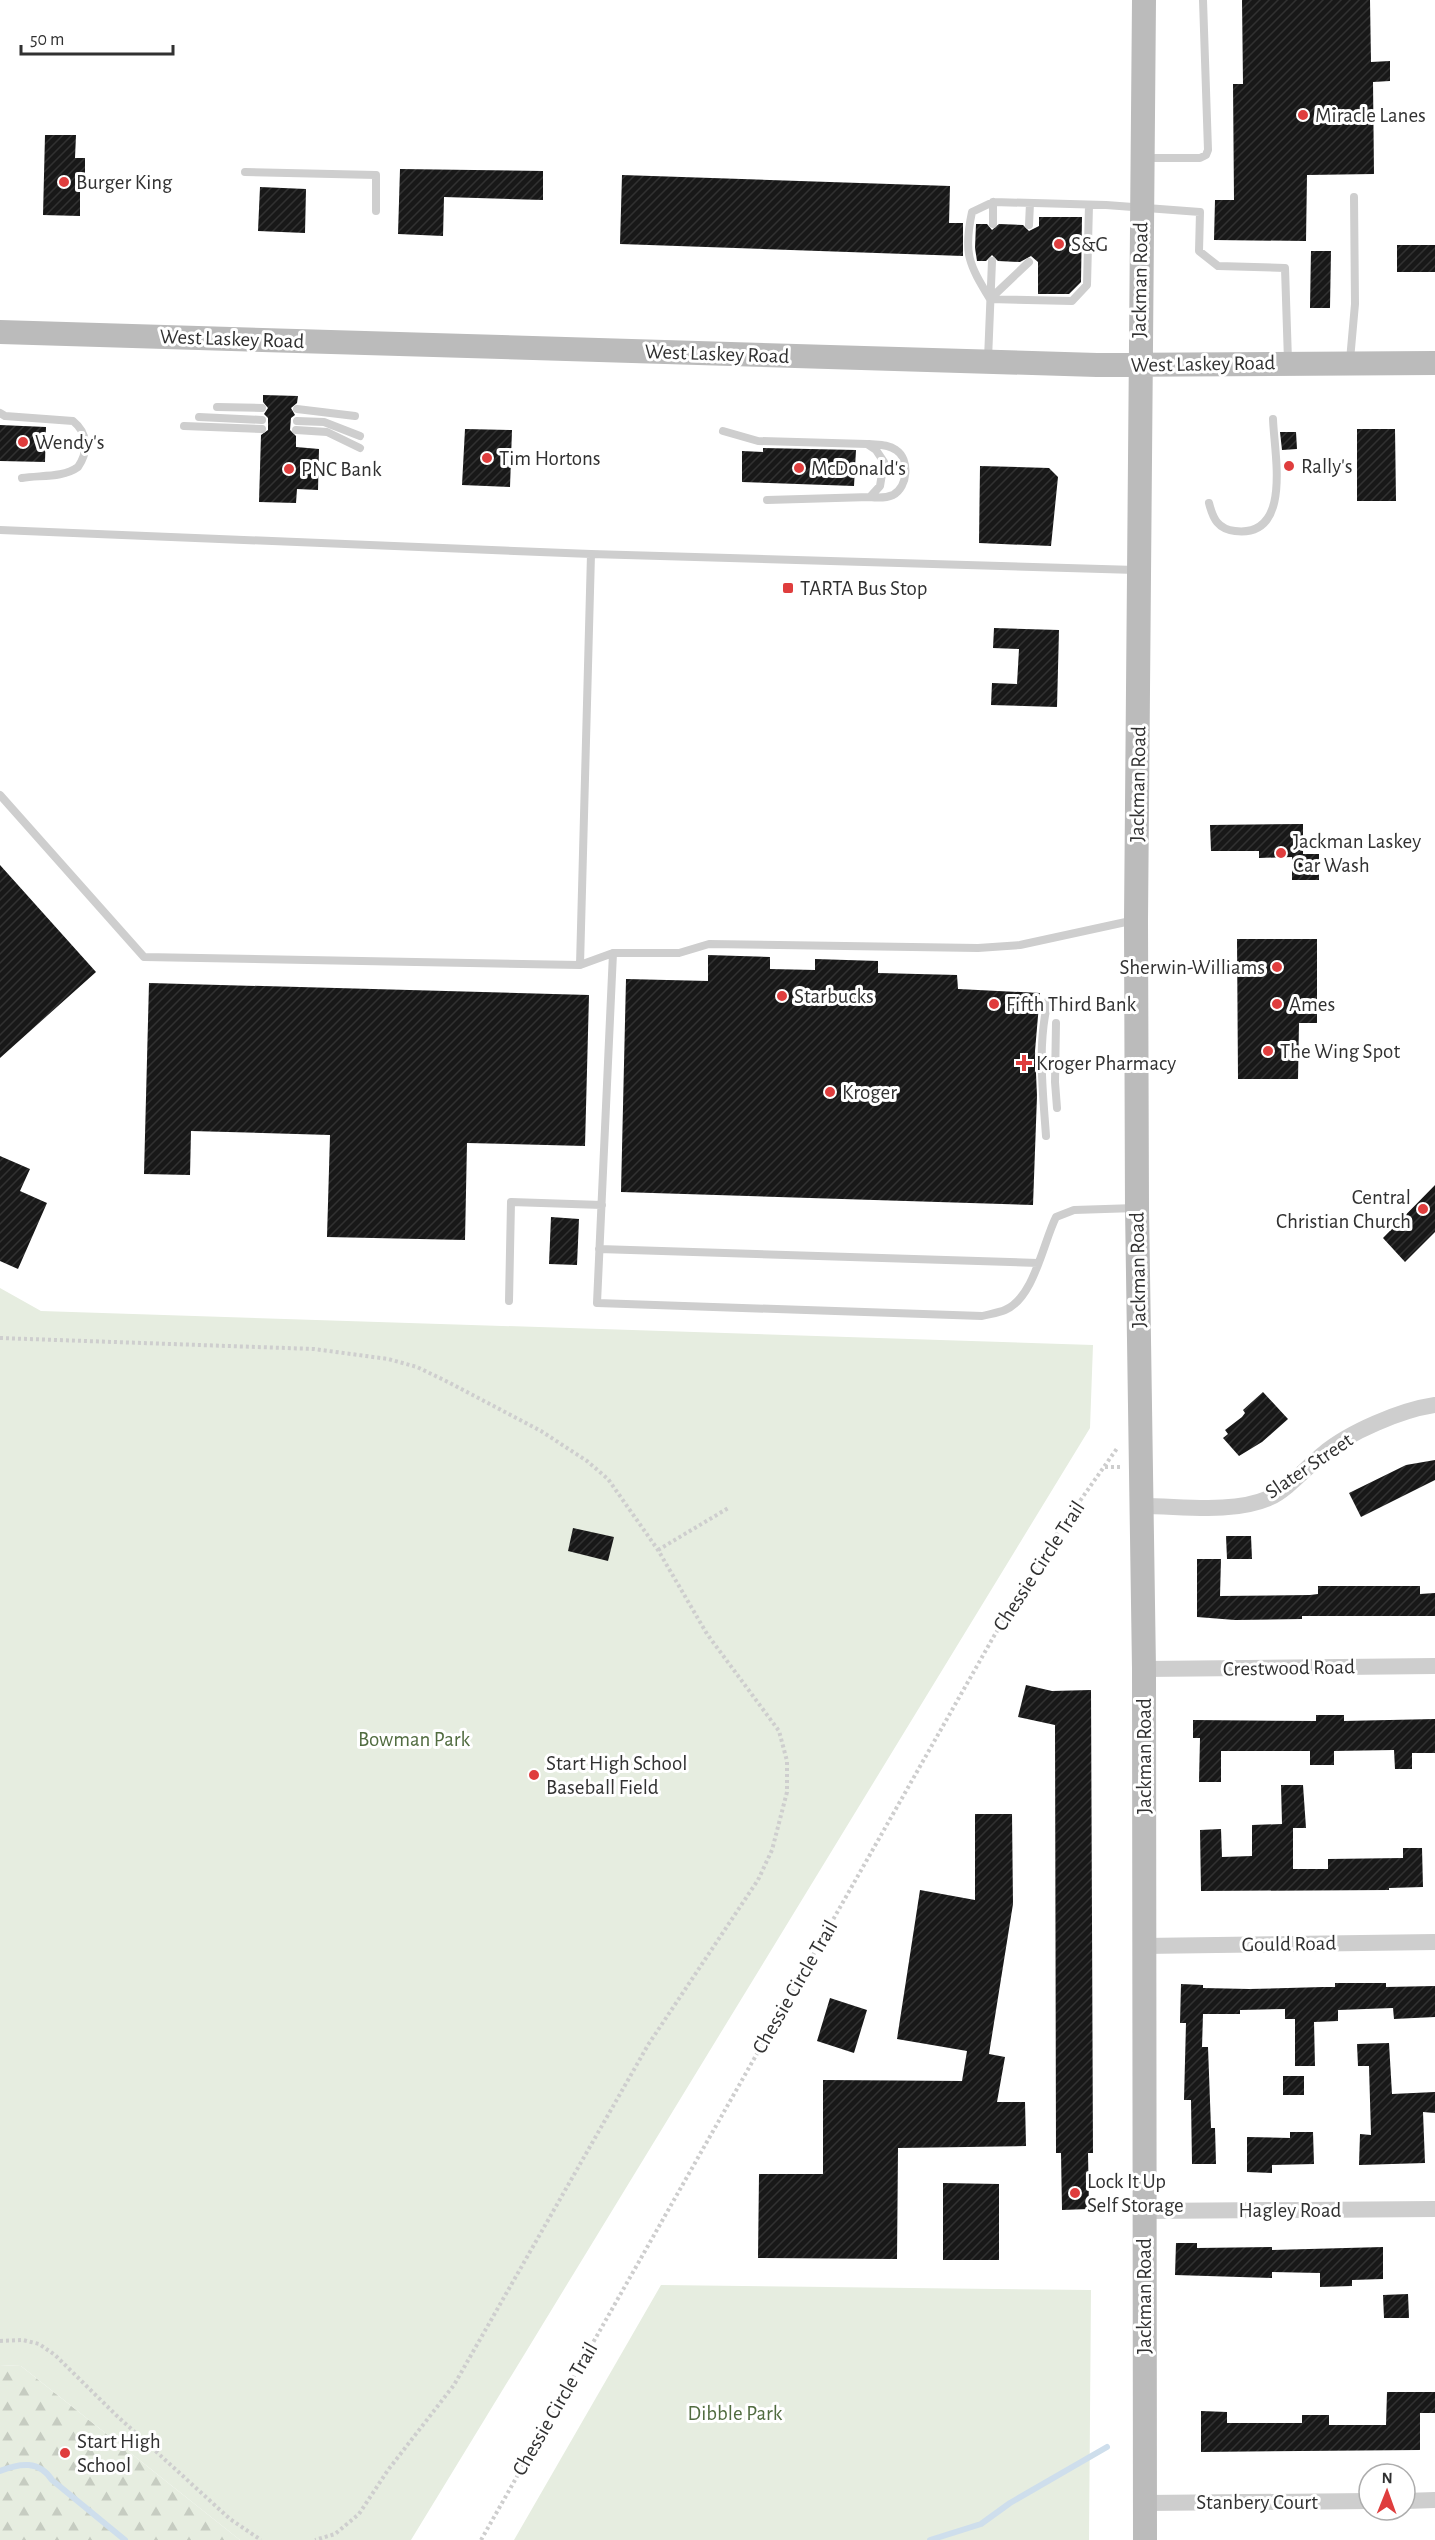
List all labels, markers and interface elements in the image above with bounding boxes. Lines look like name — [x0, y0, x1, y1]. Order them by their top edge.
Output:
scale bar — [21, 18, 172, 56]
text: 50 m — [30, 31, 64, 49]
place label: Miracle Lanes — [1315, 105, 1426, 126]
marker: Miracle Lanes — [1296, 108, 1310, 122]
place label: Burger King — [76, 172, 173, 193]
marker: Burger King — [57, 175, 71, 189]
street label: Jackman Road — [1128, 222, 1152, 338]
place label: S&G — [1071, 234, 1108, 255]
marker: S&G — [1052, 237, 1066, 251]
street label: West Laskey Road — [159, 326, 305, 352]
street label: West Laskey Road — [644, 341, 790, 367]
street label: West Laskey Road — [1130, 352, 1276, 376]
place label: Wendy's — [35, 432, 104, 453]
marker: Wendy's — [16, 435, 30, 449]
place label: Tim Hortons — [499, 448, 601, 469]
marker: Tim Hortons — [480, 451, 494, 465]
place label: Rally's — [1301, 456, 1353, 477]
place label: McDonald's — [811, 458, 906, 479]
place label: PNC Bank — [301, 459, 382, 480]
marker: Rally's — [1282, 459, 1296, 473]
marker: McDonald's — [792, 461, 806, 475]
marker: PNC Bank — [282, 462, 296, 476]
place label: TARTA Bus Stop — [800, 578, 927, 599]
marker: TARTA Bus Stop — [781, 581, 795, 595]
street label: Jackman Road — [1126, 726, 1150, 842]
place label: Jackman Laskey Car Wash — [1293, 831, 1421, 876]
marker: Jackman Laskey Car Wash — [1274, 846, 1288, 860]
place label: Sherwin-Williams — [1119, 957, 1265, 978]
marker: Sherwin-Williams — [1270, 960, 1284, 974]
place label: Starbucks — [794, 986, 874, 1007]
marker: Starbucks — [775, 989, 789, 1003]
place label: Fifth Third Bank — [1006, 994, 1137, 1015]
place label: Ames — [1289, 994, 1335, 1015]
marker: Fifth Third Bank — [987, 997, 1001, 1011]
marker: Ames — [1270, 997, 1284, 1011]
place label: The Wing Spot — [1280, 1041, 1400, 1062]
marker: The Wing Spot — [1261, 1044, 1275, 1058]
place label: Kroger Pharmacy — [1036, 1053, 1176, 1074]
marker: Kroger Pharmacy — [1017, 1056, 1031, 1070]
place label: Kroger — [842, 1082, 897, 1103]
marker: Kroger — [823, 1085, 837, 1099]
place label: Central Christian Church — [1276, 1187, 1411, 1232]
marker: Central Christian Church — [1416, 1202, 1430, 1216]
street label: Jackman Road — [1126, 1212, 1150, 1328]
street label: Slater Street — [1262, 1429, 1357, 1503]
street label: Chessie Circle Trail — [989, 1497, 1089, 1635]
street label: Crestwood Road — [1223, 1656, 1355, 1680]
street label: Jackman Road — [1134, 1698, 1155, 1814]
park label: Bowman Park — [358, 1729, 470, 1750]
place label: Start High School Baseball Field — [546, 1753, 687, 1798]
marker: Start High School Baseball Field — [527, 1768, 541, 1782]
street label: Chessie Circle Trail — [748, 1917, 842, 2057]
street label: Gould Road — [1242, 1933, 1337, 1955]
place label: Lock It Up Self Storage — [1087, 2171, 1184, 2216]
marker: Lock It Up Self Storage — [1068, 2186, 1082, 2200]
street label: Hagley Road — [1239, 2200, 1342, 2221]
street label: Jackman Road — [1134, 2238, 1155, 2354]
street label: Chessie Circle Trail — [508, 2339, 602, 2479]
park label: Dibble Park — [688, 2403, 783, 2424]
place label: Start High School — [77, 2431, 161, 2476]
marker: Start High School — [58, 2446, 72, 2460]
north arrow — [1357, 2462, 1417, 2522]
text: N — [1382, 2470, 1393, 2486]
street label: Stanbery Court — [1196, 2492, 1318, 2513]

